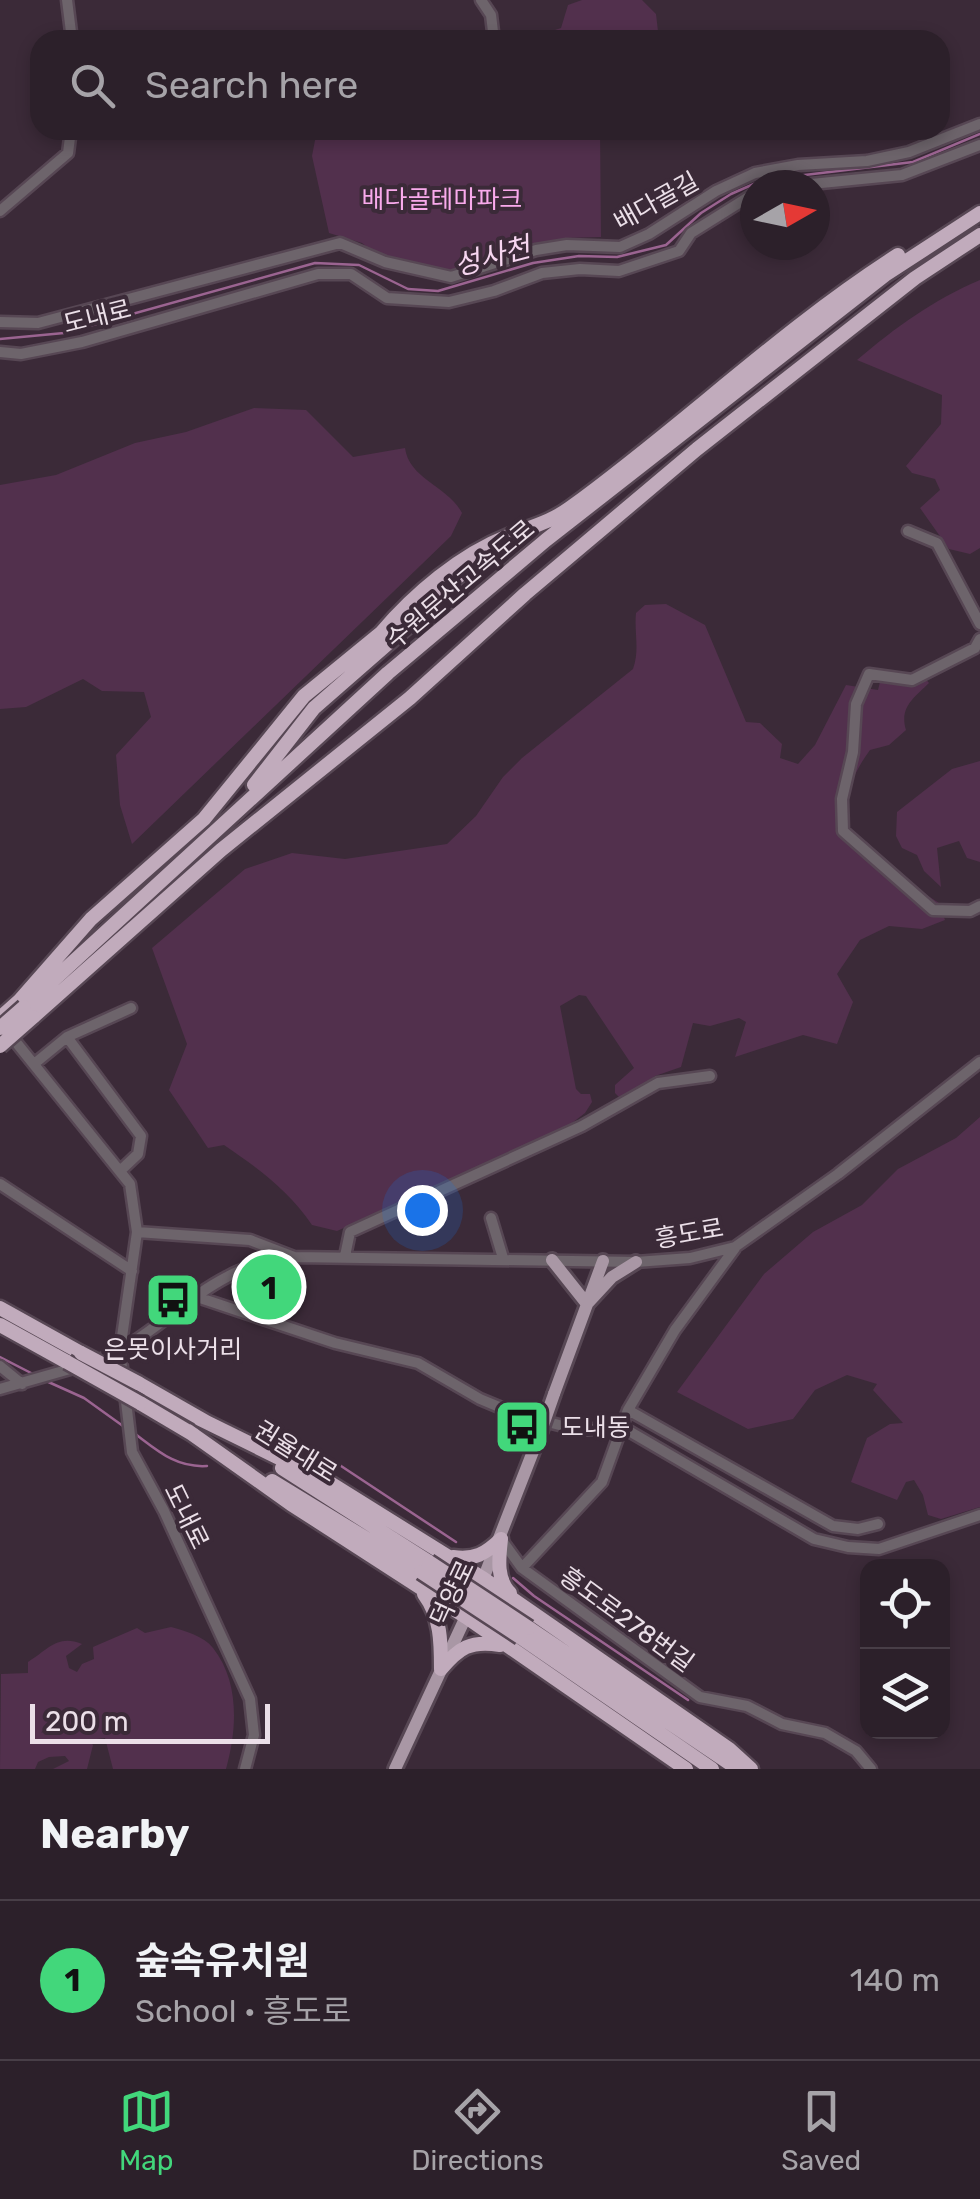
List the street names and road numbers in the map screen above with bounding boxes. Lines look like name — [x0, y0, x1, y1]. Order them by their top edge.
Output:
street label: 배다골길 — [609, 166, 704, 236]
street label: 도내로 — [60, 294, 134, 339]
street label: 수원문산고속도로 — [381, 514, 540, 655]
street label: 흥도로 — [653, 1213, 726, 1254]
street label: 권율대로 — [249, 1415, 342, 1488]
street label: 도내로 — [158, 1479, 215, 1554]
street label: 덕양로 — [425, 1556, 480, 1631]
street label: 흥도로278번길 — [554, 1561, 699, 1678]

